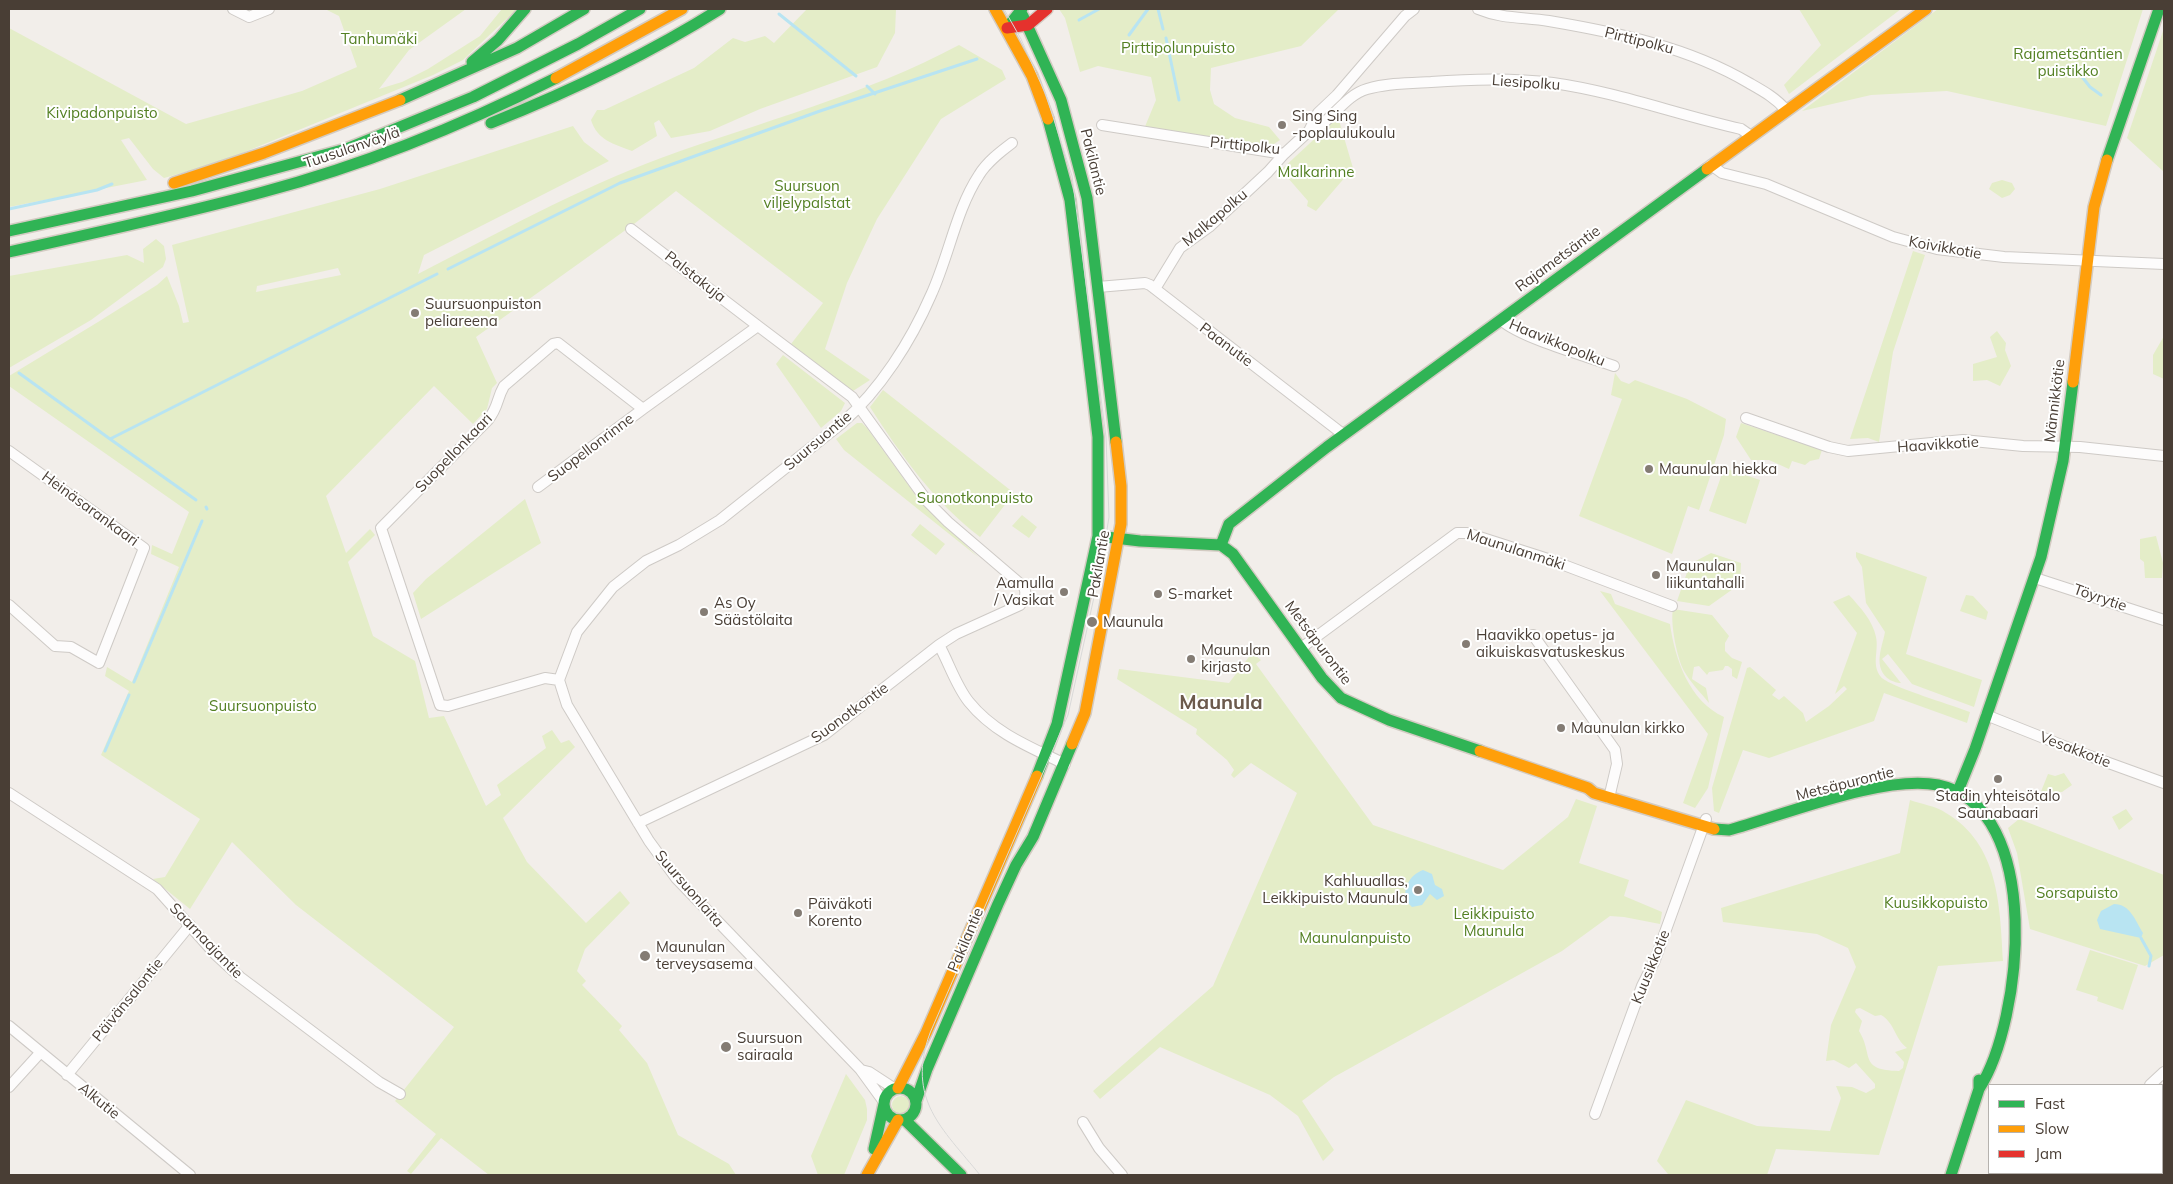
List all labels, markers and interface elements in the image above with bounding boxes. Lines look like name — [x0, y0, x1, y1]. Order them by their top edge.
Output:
street label: Pirttipolku — [1603, 24, 1675, 58]
park label: Tanhumäki — [341, 30, 417, 48]
park label: Pirttipolunpuisto — [1121, 39, 1235, 57]
park label: Rajametsäntien puistikko — [2013, 45, 2123, 80]
street label: Liesipolku — [1491, 72, 1561, 94]
park label: Kivipadonpuisto — [46, 104, 158, 122]
place label: Sing Sing -poplaulukoulu — [1292, 107, 1395, 142]
marker: Sing Sing -poplaulukoulu — [1276, 119, 1288, 131]
street label: Tuusulanväylä — [302, 123, 402, 173]
street label: Pakilantie — [1076, 127, 1110, 197]
street label: Pirttipolku — [1209, 133, 1281, 159]
park label: Malkarinne — [1278, 163, 1354, 181]
park label: Suursuon viljelypalstat — [764, 177, 850, 212]
street label: Malkapolku — [1179, 186, 1251, 250]
street label: Rajametsäntie — [1512, 222, 1604, 296]
street label: Koivikkotie — [1907, 233, 1983, 263]
street label: Palstakuja — [661, 248, 729, 306]
place label: Suursuonpuiston peliareena — [425, 295, 542, 330]
marker: Suursuonpuiston peliareena — [409, 307, 421, 319]
street label: Haavikkopolku — [1506, 315, 1608, 371]
street label: Paanutie — [1196, 319, 1256, 371]
street label: Männikkötie — [2041, 358, 2069, 444]
street label: Suursuontie — [781, 408, 855, 474]
street label: Suopellonkaari — [412, 410, 496, 496]
street label: Suopellonrinne — [544, 410, 638, 486]
street label: Haavikkotie — [1897, 433, 1979, 457]
place label: Maunulan hiekka — [1659, 460, 1777, 478]
marker: Maunulan hiekka — [1643, 463, 1655, 475]
street label: Heinäsarankaari — [38, 468, 142, 550]
park label: Suonotkonpuisto — [917, 489, 1033, 507]
street label: Maunulanmäki — [1464, 526, 1568, 574]
street label: Pakilantie — [1084, 529, 1114, 599]
place label: Maunulan liikuntahalli — [1666, 557, 1745, 592]
marker: Maunulan liikuntahalli — [1650, 569, 1662, 581]
place label: Aamulla / Vasikat — [994, 574, 1054, 609]
street label: Töyrytie — [2071, 580, 2129, 616]
place label: S-market — [1168, 585, 1232, 603]
marker: Aamulla / Vasikat — [1058, 586, 1070, 598]
marker: S-market — [1152, 588, 1164, 600]
place label: As Oy Säästölaita — [714, 594, 793, 629]
street label: Metsäpurontie — [1281, 598, 1355, 688]
marker: As Oy Säästölaita — [698, 606, 710, 618]
place label: Maunula — [1103, 613, 1164, 631]
marker: Maunula — [1085, 615, 1099, 629]
place label: Haavikko opetus- ja aikuiskasvatuskeskus — [1476, 626, 1625, 661]
marker: Haavikko opetus- ja aikuiskasvatuskeskus — [1460, 638, 1472, 650]
place label: Maunulan kirjasto — [1201, 641, 1270, 676]
marker: Maunulan kirjasto — [1185, 653, 1197, 665]
street label: Suonotkontie — [808, 679, 892, 747]
district label: Maunula — [1179, 691, 1263, 715]
park label: Suursuonpuisto — [209, 697, 317, 715]
place label: Maunulan kirkko — [1571, 719, 1685, 737]
marker: Maunulan kirkko — [1555, 722, 1567, 734]
street label: Vesakkotie — [2037, 728, 2113, 772]
street label: Metsäpurontie — [1794, 763, 1896, 805]
marker: Stadin yhteisötalo Saunabaari — [1992, 773, 2004, 785]
place label: Stadin yhteisötalo Saunabaari — [1936, 787, 2060, 822]
street label: Suursuonlaita — [651, 847, 727, 931]
place label: Kahluuallas, Leikkipuisto Maunula — [1262, 872, 1408, 907]
marker: Kahluuallas, Leikkipuisto Maunula — [1412, 884, 1424, 896]
park label: Sorsapuisto — [2036, 884, 2118, 902]
park label: Kuusikkopuisto — [1884, 894, 1988, 912]
place label: Päiväkoti Korento — [808, 895, 872, 930]
street label: Saarnaajantie — [166, 900, 246, 982]
street label: Pakilantie — [944, 905, 988, 975]
park label: Leikkipuisto Maunula — [1453, 905, 1535, 940]
marker: Päiväkoti Korento — [792, 907, 804, 919]
street label: Kuusikkotie — [1628, 927, 1674, 1007]
park label: Maunulanpuisto — [1299, 929, 1411, 947]
place label: Maunulan terveysasema — [656, 938, 753, 973]
marker: Maunulan terveysasema — [638, 949, 652, 963]
street label: Päivänsalontie — [89, 955, 167, 1045]
place label: Suursuon sairaala — [737, 1029, 802, 1064]
marker: Suursuon sairaala — [719, 1040, 733, 1054]
street label: Alkutie — [75, 1079, 123, 1123]
legend — [1988, 1084, 2163, 1174]
text: Fast — [2035, 1094, 2065, 1113]
text: Slow — [2035, 1119, 2069, 1138]
text: Jam — [2035, 1144, 2062, 1163]

